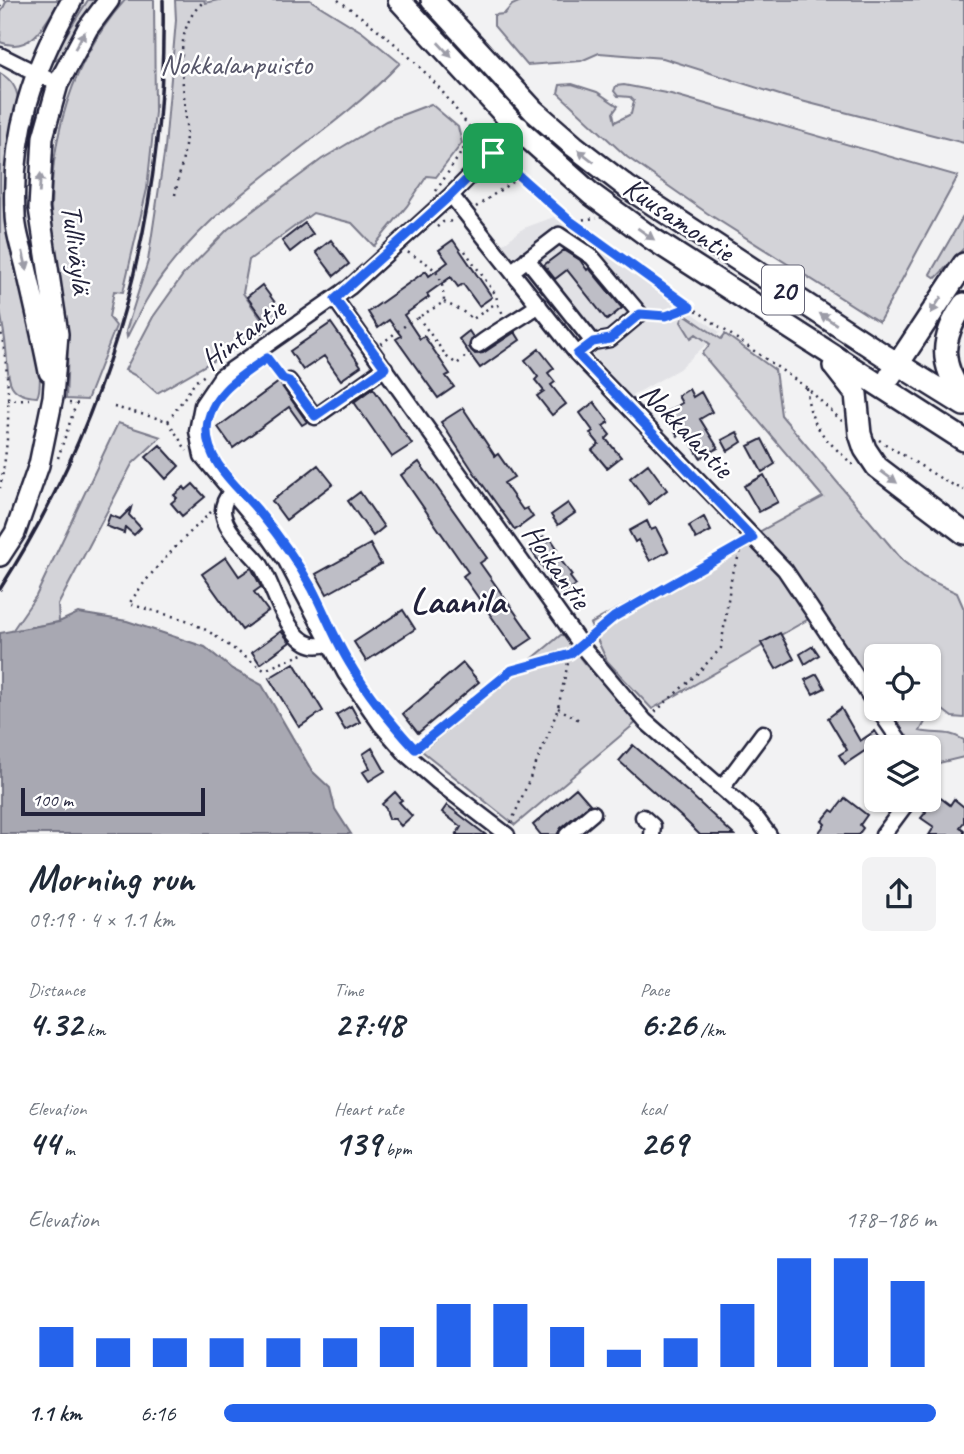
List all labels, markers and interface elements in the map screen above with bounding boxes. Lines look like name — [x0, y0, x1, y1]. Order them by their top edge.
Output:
one-way arrow — [74, 31, 87, 50]
one-way arrow — [437, 41, 453, 58]
park label: Nokkalanpuisto — [160, 45, 313, 83]
pin — [463, 123, 523, 183]
icon: arrive — [474, 134, 512, 172]
one-way arrow — [577, 149, 595, 163]
street label: Kuusamontie — [616, 168, 744, 271]
one-way arrow — [35, 172, 46, 194]
street label: Tulliväylä — [53, 202, 102, 298]
one-way arrow — [637, 227, 655, 241]
one-way arrow — [20, 250, 31, 272]
road number: 20 — [762, 266, 804, 314]
street label: Hintantie — [193, 288, 295, 378]
one-way arrow — [929, 296, 942, 315]
one-way arrow — [818, 313, 837, 326]
street label: Nokkalantie — [632, 374, 743, 487]
one-way arrow — [880, 469, 898, 483]
street label: Hoikantie — [514, 516, 601, 618]
district label: Laanila — [411, 577, 509, 624]
map controls — [864, 644, 941, 812]
button: locate — [864, 644, 941, 721]
button: layers — [864, 735, 941, 812]
scale bar — [21, 786, 205, 817]
text: 100 m — [32, 788, 73, 812]
text: Morning run — [28, 855, 194, 902]
button: share — [862, 857, 936, 931]
text: 09:19 · 4 × 1.1 km — [28, 905, 174, 934]
text: Distance — [28, 978, 85, 1002]
text: Time — [334, 978, 363, 1002]
text: Pace — [640, 978, 669, 1002]
text: 4.32 — [28, 1002, 82, 1047]
text: 27:48 — [334, 1002, 404, 1047]
text: 6:26 — [640, 1002, 696, 1047]
text: km — [82, 1018, 105, 1042]
text: /km — [696, 1018, 725, 1042]
text: Elevation — [28, 1097, 86, 1121]
text: Heart rate — [334, 1097, 403, 1121]
text: kcal — [640, 1097, 665, 1121]
text: 44 — [28, 1121, 60, 1166]
text: 139 — [334, 1121, 381, 1166]
text: 269 — [640, 1121, 688, 1166]
text: m — [60, 1137, 75, 1161]
text: bpm — [381, 1137, 412, 1161]
text: Elevation — [28, 1205, 99, 1234]
text: 178–186 m — [845, 1205, 936, 1234]
text: 1.1 km — [28, 1399, 82, 1428]
text: 6:16 — [140, 1399, 176, 1428]

